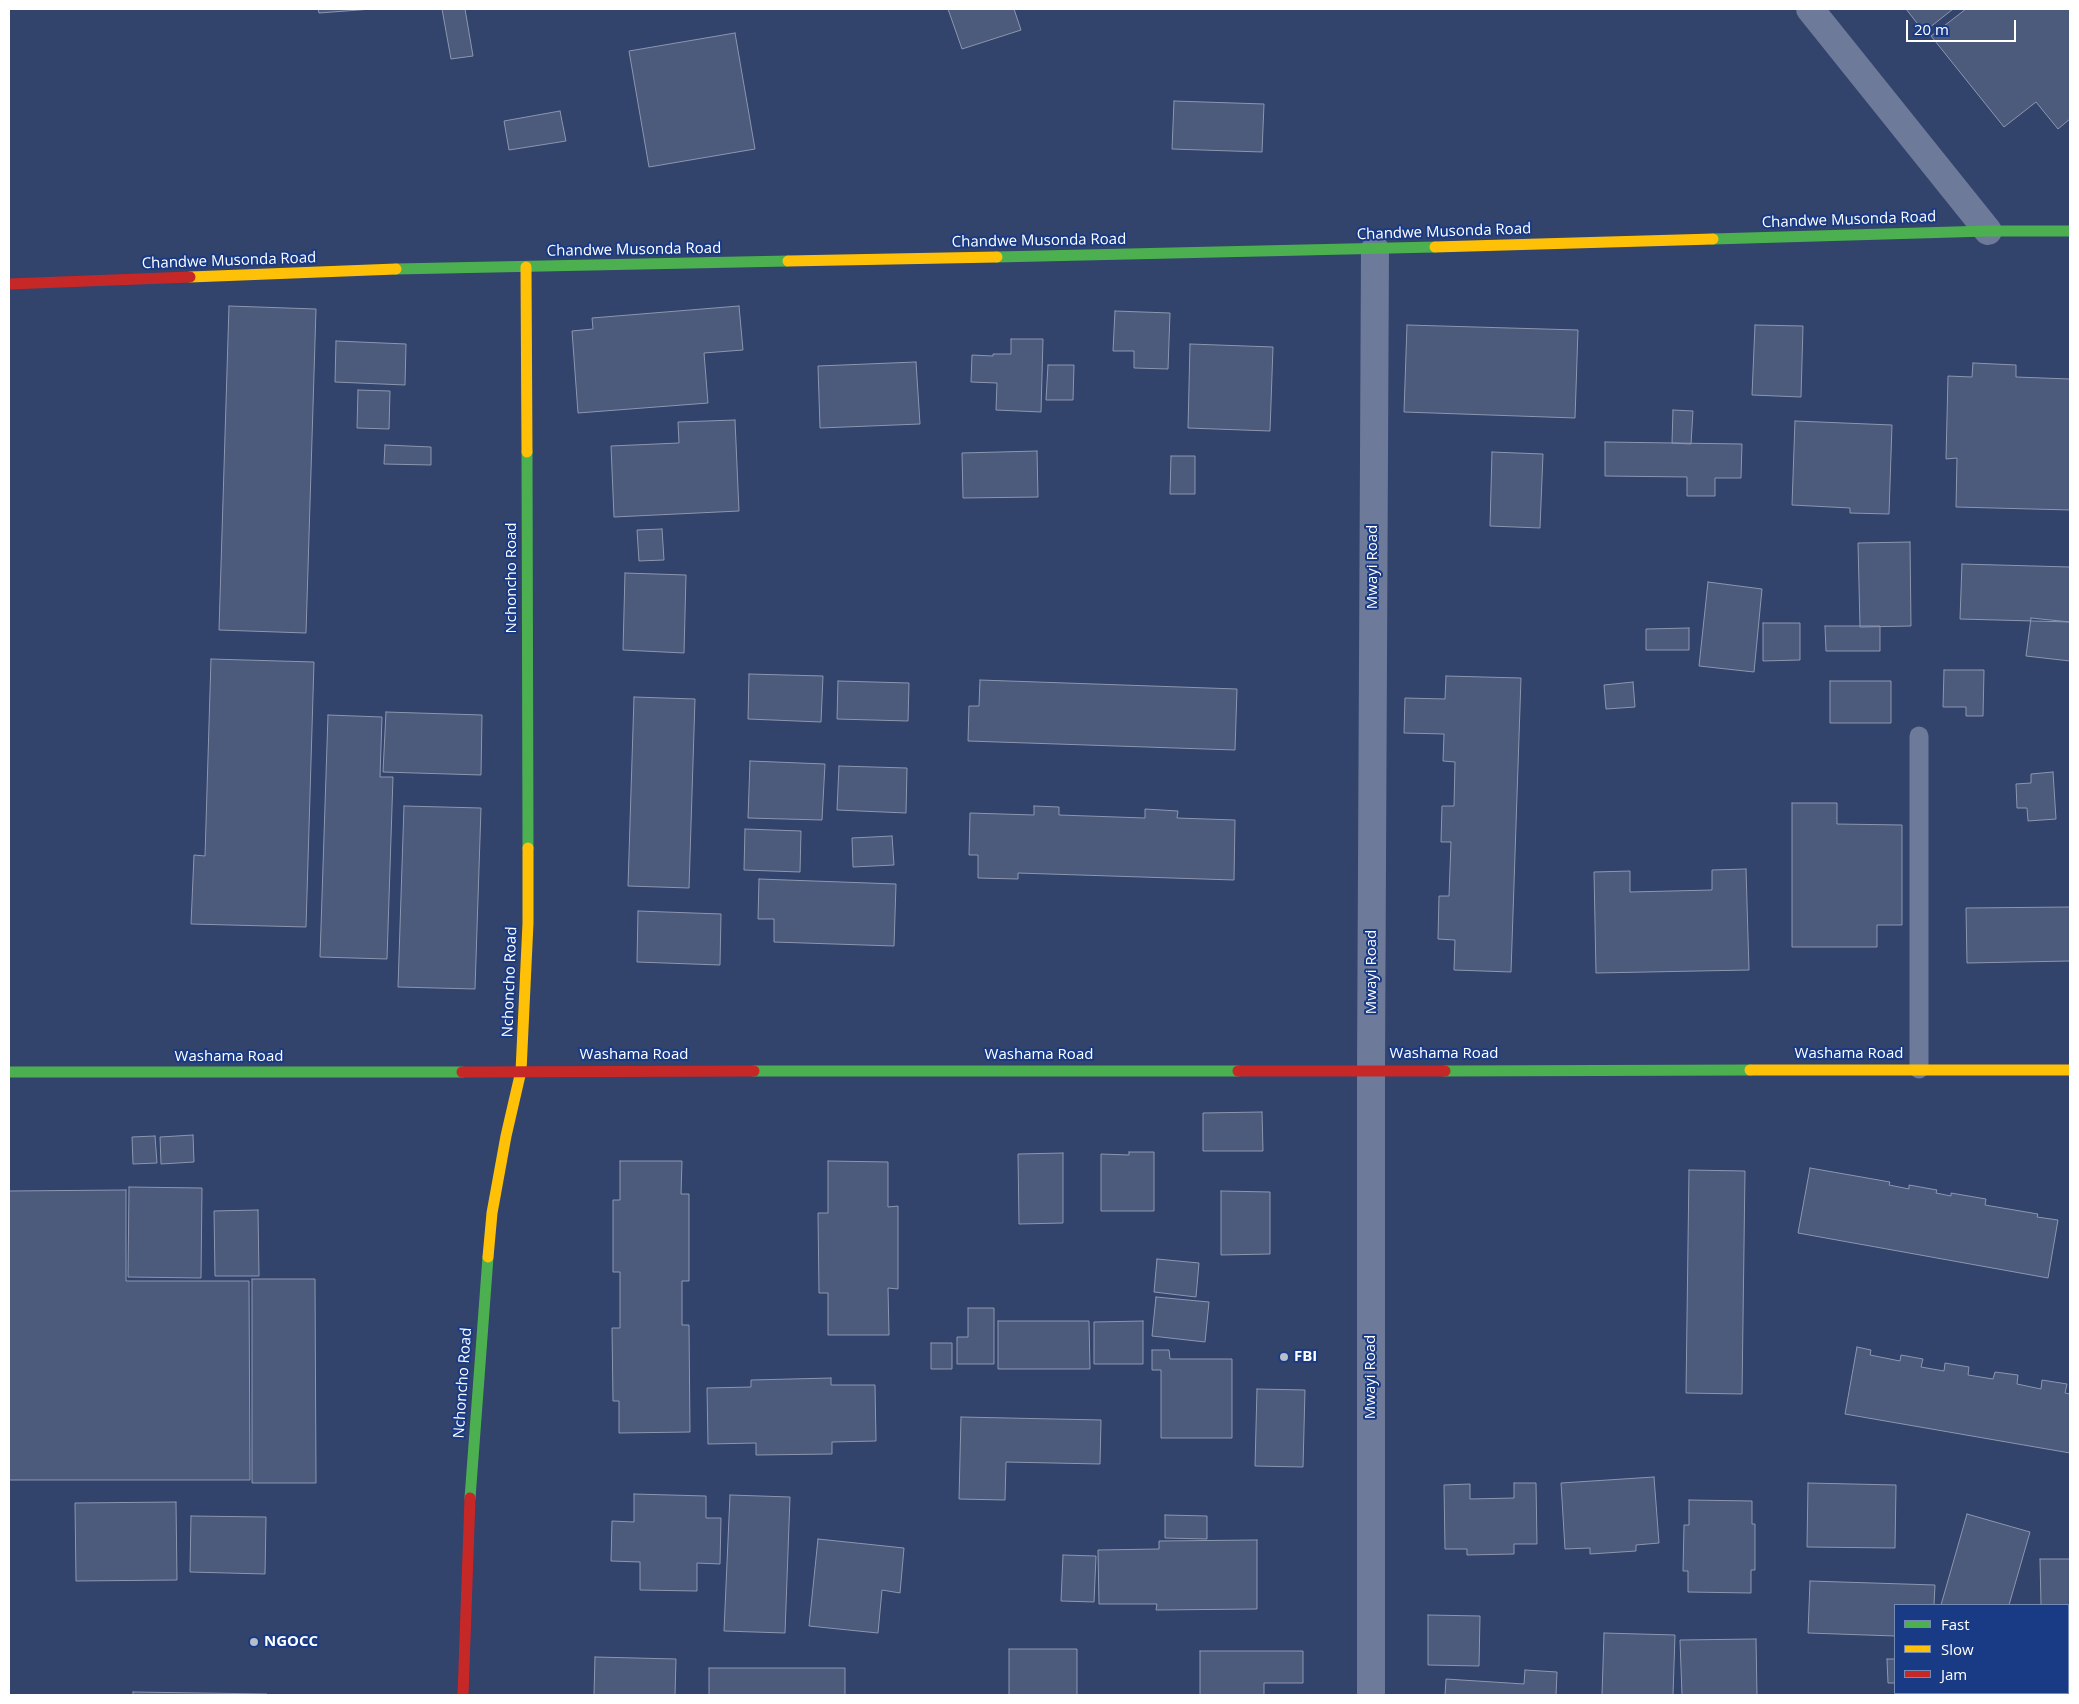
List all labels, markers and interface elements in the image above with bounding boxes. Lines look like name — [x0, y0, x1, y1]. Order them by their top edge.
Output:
scale bar — [1909, 10, 2019, 42]
text: 20 m — [1914, 19, 1949, 39]
street label: Chandwe Musonda Road — [1761, 208, 1937, 232]
street label: Chandwe Musonda Road — [1356, 220, 1532, 244]
street label: Chandwe Musonda Road — [952, 230, 1126, 252]
street label: Chandwe Musonda Road — [547, 239, 721, 261]
street label: Chandwe Musonda Road — [141, 249, 317, 273]
street label: Nchoncho Road — [503, 523, 521, 633]
street label: Mwayi Road — [1364, 525, 1382, 609]
street label: Nchoncho Road — [499, 926, 521, 1038]
street label: Mwayi Road — [1363, 930, 1381, 1014]
street label: Washama Road — [1390, 1045, 1498, 1063]
street label: Washama Road — [1795, 1045, 1903, 1063]
street label: Washama Road — [580, 1046, 688, 1064]
street label: Washama Road — [985, 1046, 1093, 1064]
street label: Washama Road — [175, 1048, 283, 1066]
street label: Nchoncho Road — [450, 1327, 476, 1439]
street label: Mwayi Road — [1362, 1335, 1380, 1419]
place label: FBI — [1294, 1348, 1317, 1366]
marker: FBI — [1278, 1351, 1290, 1363]
legend — [1894, 1604, 2069, 1694]
text: Fast — [1941, 1614, 1970, 1634]
place label: NGOCC — [264, 1633, 318, 1651]
marker: NGOCC — [248, 1636, 260, 1648]
text: Slow — [1941, 1639, 1974, 1659]
text: Jam — [1941, 1664, 1967, 1684]

